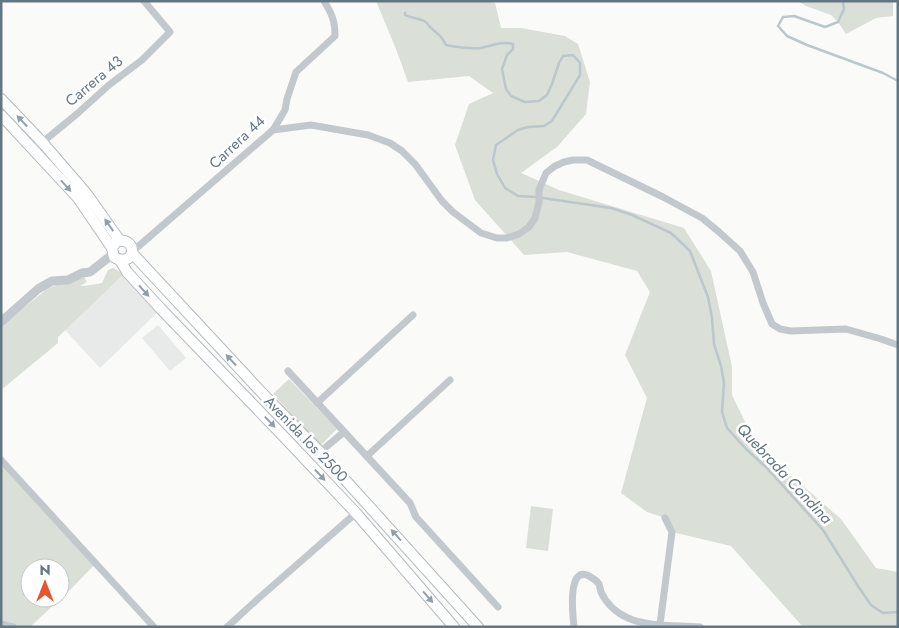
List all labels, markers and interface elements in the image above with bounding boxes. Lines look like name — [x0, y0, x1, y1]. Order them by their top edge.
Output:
street label: Carrera 43 — [60, 50, 128, 112]
street label: Carrera 44 — [204, 110, 270, 174]
one-way arrow — [16, 115, 28, 127]
one-way arrow — [60, 179, 72, 191]
one-way arrow — [104, 218, 114, 232]
one-way arrow — [138, 284, 150, 296]
one-way arrow — [225, 354, 237, 366]
street label: Avenida los 2500 — [259, 391, 353, 487]
one-way arrow — [264, 416, 276, 428]
water label: Quebrada Condina — [732, 418, 838, 529]
one-way arrow — [314, 469, 326, 481]
one-way arrow — [390, 530, 402, 542]
north arrow — [20, 558, 70, 608]
text: N — [39, 560, 51, 580]
one-way arrow — [422, 590, 433, 603]

